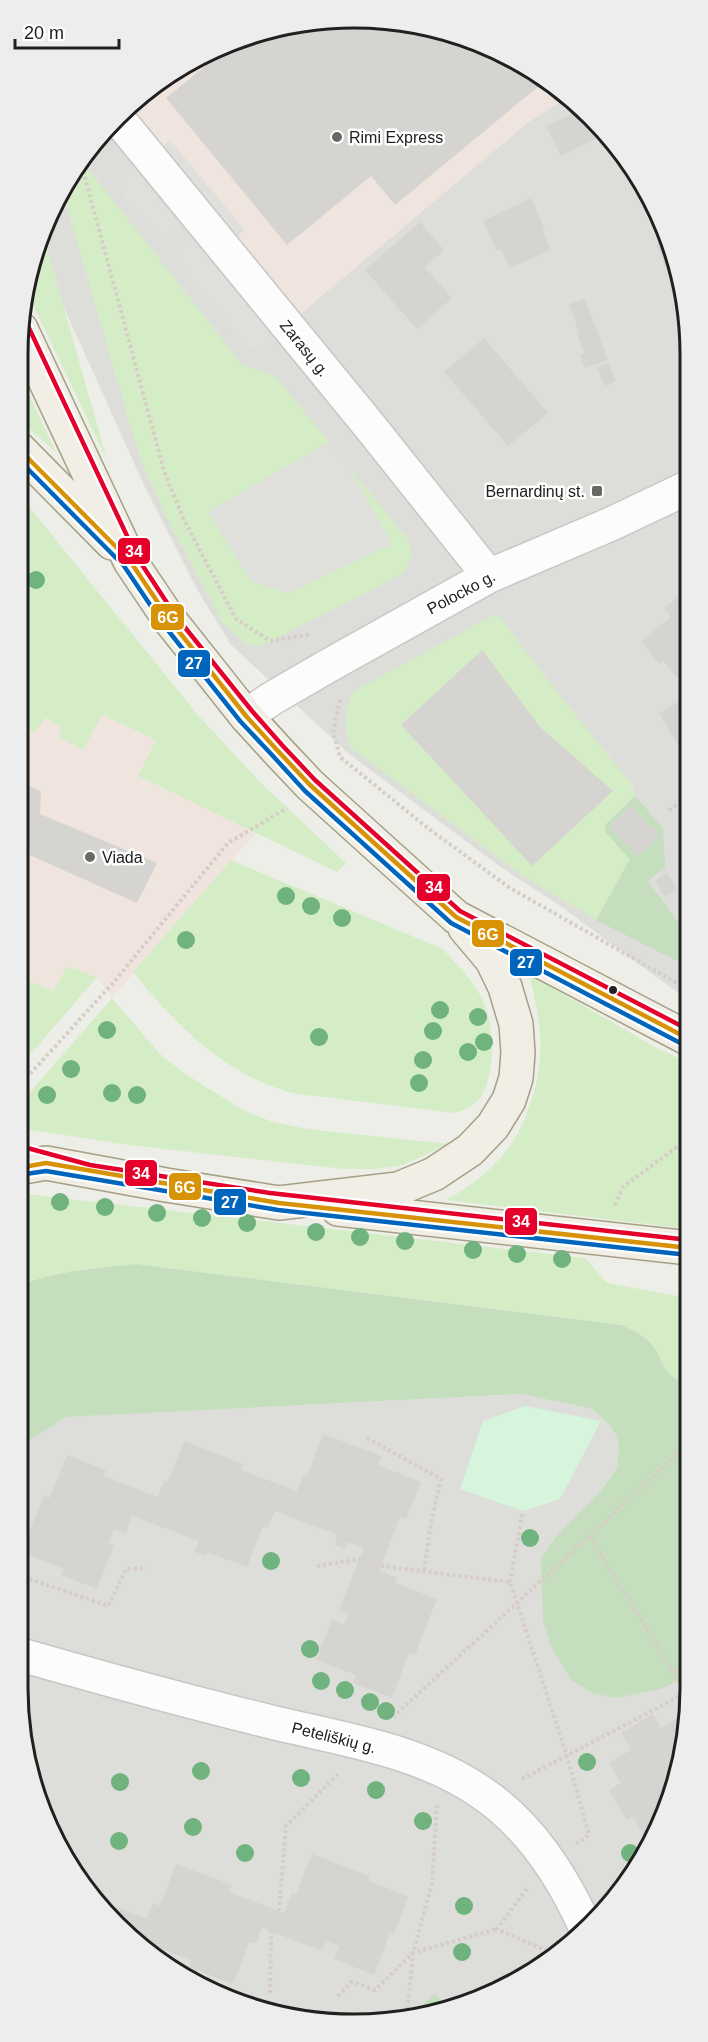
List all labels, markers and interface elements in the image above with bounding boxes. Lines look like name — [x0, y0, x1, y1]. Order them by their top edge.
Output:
scale bar — [15, 12, 118, 50]
text: 20 m — [24, 23, 64, 43]
place label: Rimi Express — [349, 129, 443, 146]
marker: Rimi Express — [330, 130, 344, 144]
street label: Zarasų g. — [277, 317, 332, 380]
place label: Bernardinų st. — [485, 483, 585, 500]
marker: Bernardinų st. — [590, 484, 604, 498]
line badge: 34 — [117, 537, 151, 565]
text: 34 — [125, 543, 143, 560]
street label: Polocko g. — [424, 567, 498, 617]
line badge: 6G — [150, 603, 185, 631]
text: 6G — [157, 609, 179, 626]
line badge: 27 — [177, 649, 211, 678]
text: 27 — [185, 655, 203, 672]
place label: Viada — [102, 849, 143, 866]
marker: Viada — [83, 850, 97, 864]
line badge: 34 — [416, 873, 451, 902]
text: 34 — [425, 879, 443, 896]
line badge: 6G — [471, 919, 505, 948]
text: 6G — [477, 926, 499, 943]
line badge: 27 — [509, 948, 543, 977]
text: 27 — [517, 954, 535, 971]
unlabelled marker — [607, 984, 619, 996]
line badge: 34 — [124, 1159, 158, 1187]
text: 34 — [132, 1165, 150, 1182]
line badge: 6G — [168, 1172, 202, 1201]
text: 6G — [174, 1179, 196, 1196]
line badge: 27 — [213, 1188, 247, 1216]
text: 27 — [221, 1194, 239, 1211]
line badge: 34 — [504, 1207, 538, 1236]
text: 34 — [512, 1213, 530, 1230]
street label: Peteliškių g. — [290, 1719, 378, 1756]

